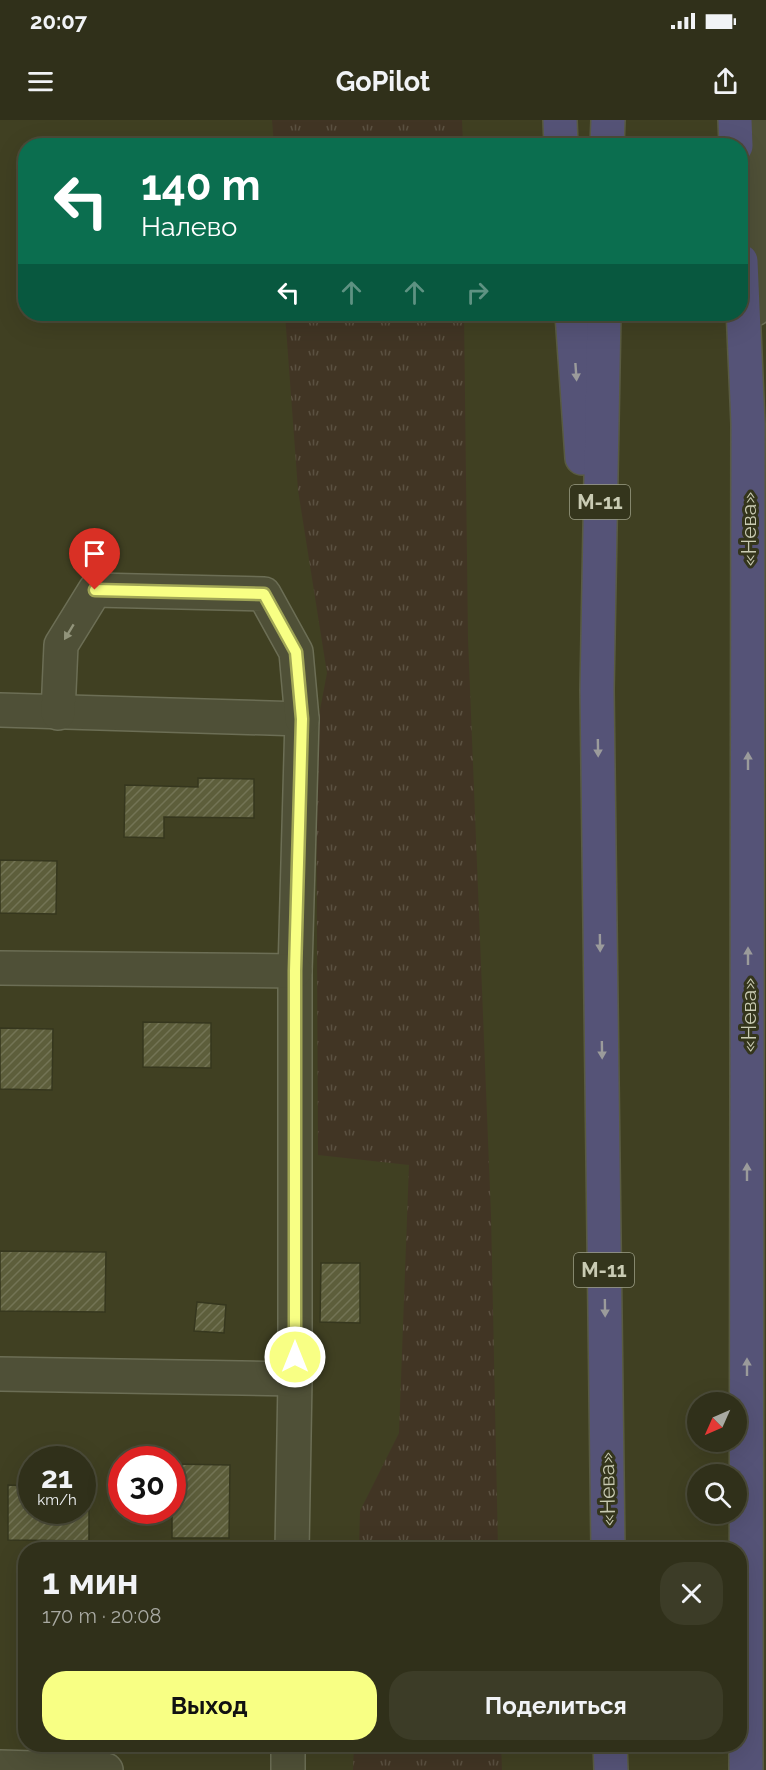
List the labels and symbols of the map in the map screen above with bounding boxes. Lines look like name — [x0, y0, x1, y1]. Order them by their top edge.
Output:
one-way arrow — [571, 362, 581, 381]
road number: М-11 — [570, 485, 630, 519]
street label: «Нева» — [736, 492, 761, 566]
pin — [69, 528, 120, 590]
one-way arrow — [63, 624, 74, 640]
one-way arrow — [593, 739, 603, 758]
one-way arrow — [743, 752, 753, 771]
one-way arrow — [596, 934, 605, 953]
one-way arrow — [743, 947, 753, 966]
street label: «Нева» — [736, 978, 761, 1052]
one-way arrow — [597, 1040, 607, 1059]
one-way arrow — [742, 1163, 752, 1182]
road number: М-11 — [574, 1253, 634, 1287]
one-way arrow — [600, 1298, 610, 1317]
position arrow — [263, 1325, 327, 1389]
one-way arrow — [742, 1358, 752, 1377]
north arrow — [687, 1392, 747, 1452]
speed limit sign: 30 — [108, 1446, 186, 1524]
street label: «Нева» — [594, 1452, 620, 1526]

